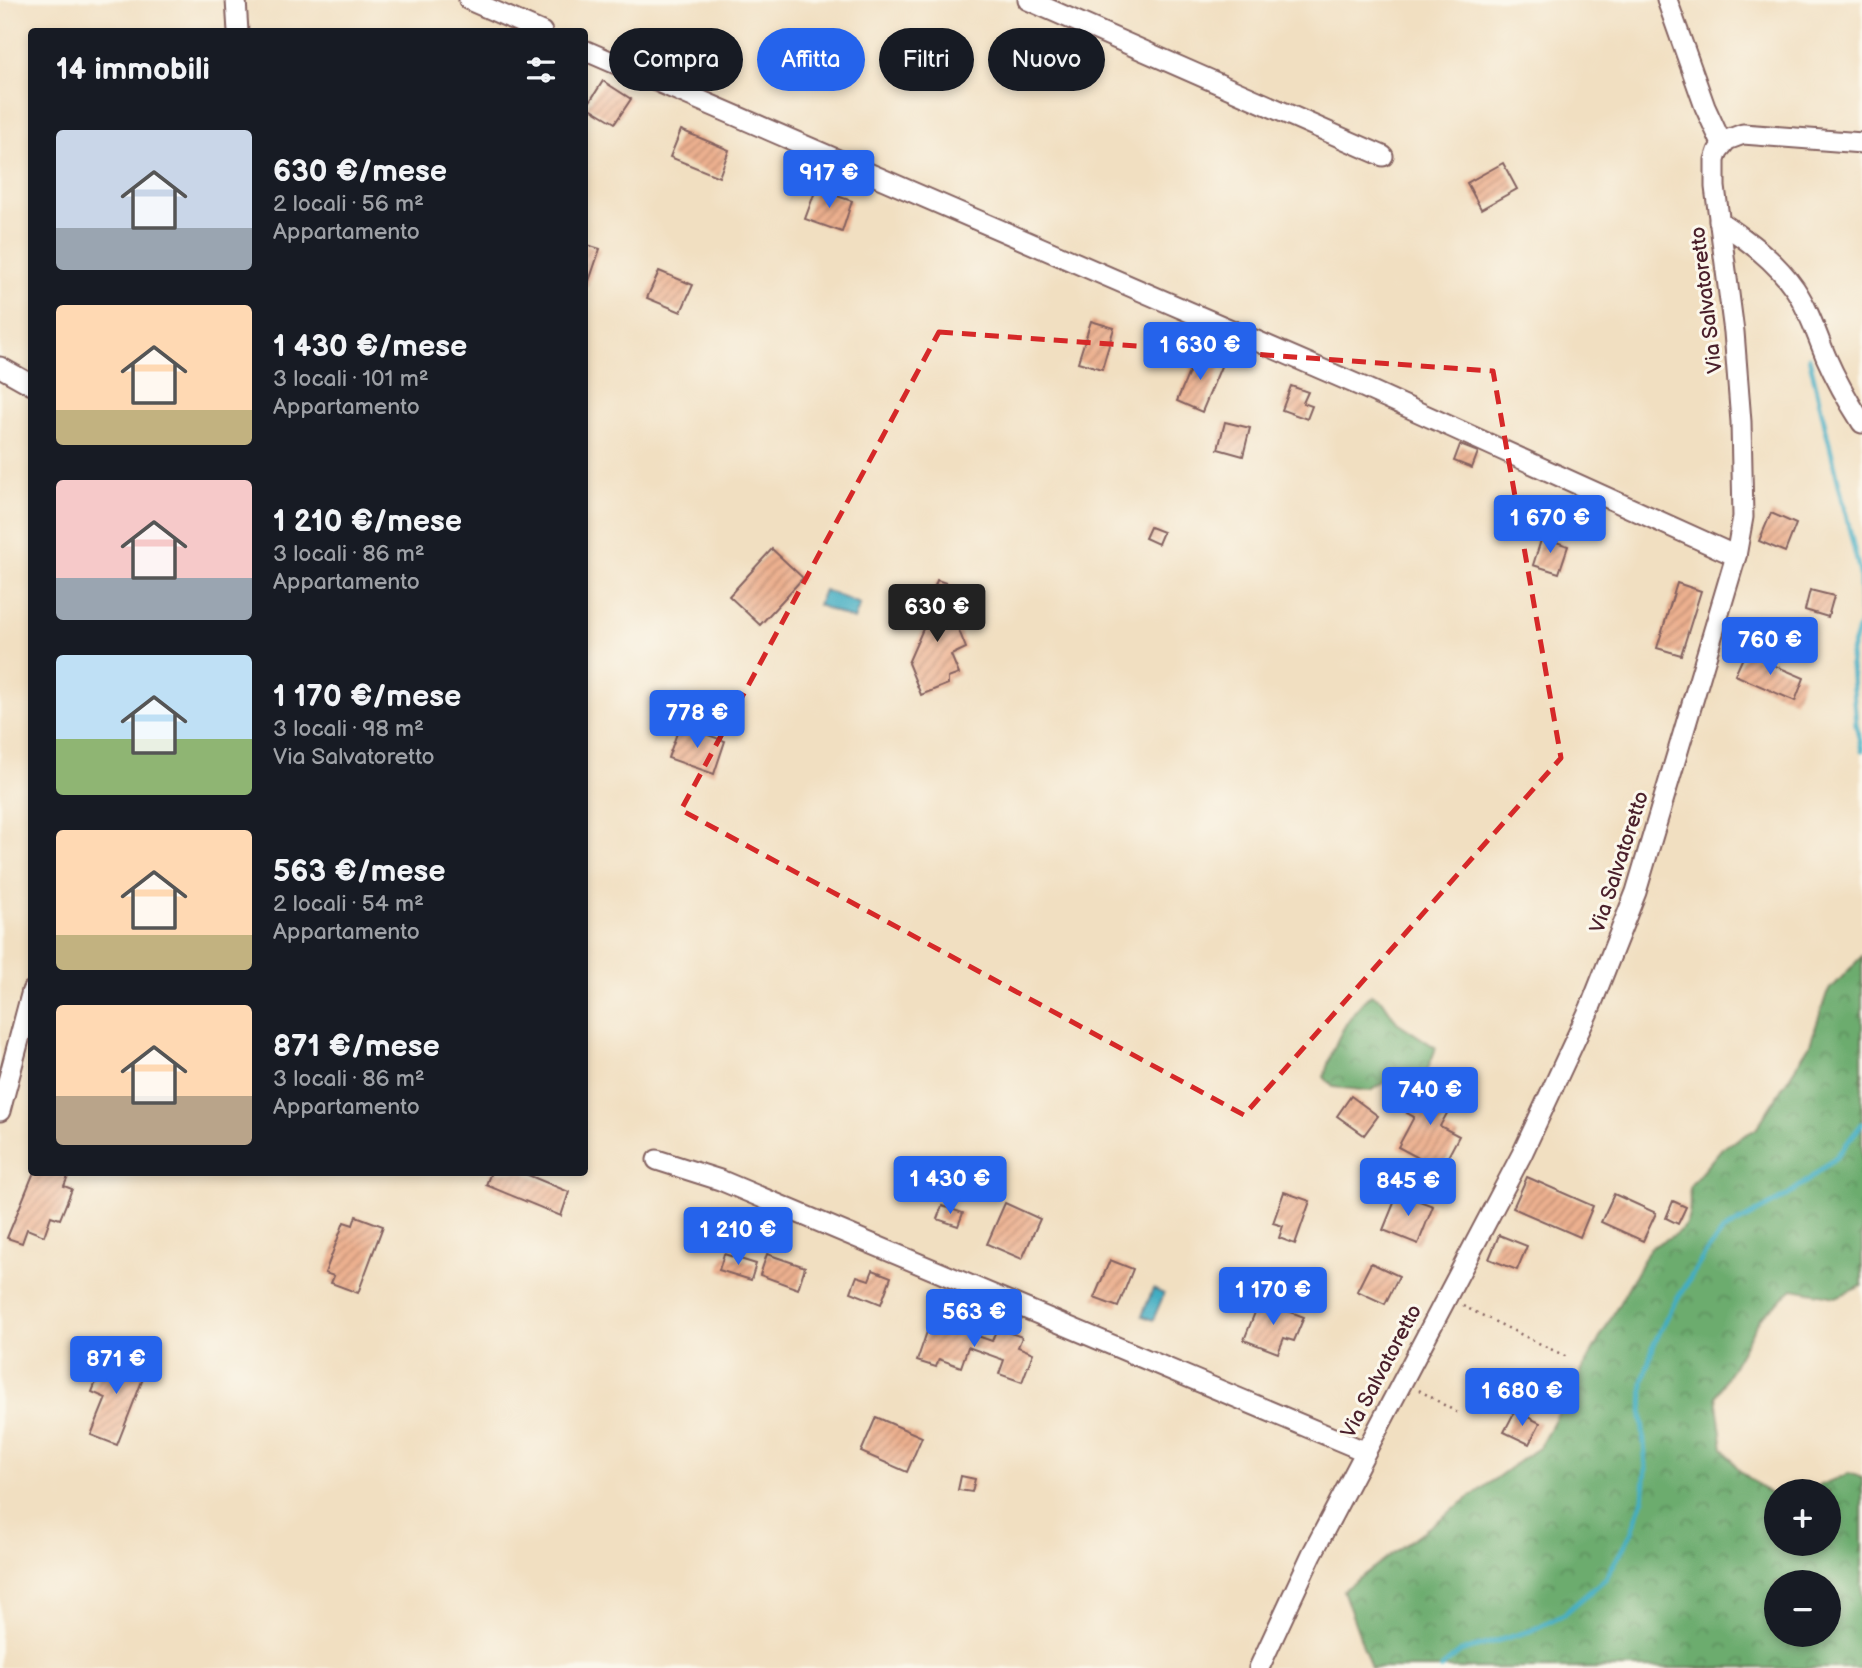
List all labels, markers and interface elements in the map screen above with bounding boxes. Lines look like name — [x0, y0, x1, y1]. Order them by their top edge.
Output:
chip: Compra — [609, 28, 743, 91]
chip: Affitta — [757, 28, 865, 91]
chip: Filtri — [879, 28, 974, 91]
chip: Nuovo — [988, 28, 1105, 91]
icon: filters — [522, 51, 560, 89]
text: 14 immobili — [56, 52, 210, 88]
pin: 917 € — [780, 150, 878, 210]
text: 630 €/mese — [273, 154, 447, 190]
icon: home — [112, 158, 196, 242]
text: 917 € — [799, 159, 859, 187]
text: 2 locali · 56 m² — [273, 190, 424, 218]
text: Appartamento — [273, 218, 420, 246]
street label: Via Salvatoretto — [1685, 225, 1728, 375]
pin: 1 630 € — [1135, 322, 1265, 382]
text: 1 430 €/mese — [273, 329, 467, 365]
text: 1 630 € — [1159, 331, 1241, 359]
icon: home — [112, 333, 196, 417]
text: 3 locali · 101 m² — [273, 365, 429, 393]
text: Appartamento — [273, 393, 420, 421]
pin: 1 670 € — [1485, 496, 1615, 555]
text: 1 210 €/mese — [273, 504, 462, 540]
text: 1 670 € — [1510, 504, 1590, 532]
icon: home — [112, 508, 196, 592]
text: 3 locali · 86 m² — [273, 540, 425, 568]
text: Appartamento — [273, 568, 420, 596]
pin: 630 € — [888, 584, 986, 644]
text: 630 € — [904, 593, 970, 621]
pin: 760 € — [1721, 618, 1819, 677]
text: 760 € — [1738, 626, 1802, 654]
text: 1 170 €/mese — [273, 679, 461, 715]
icon: home — [112, 683, 196, 767]
pin: 778 € — [648, 690, 746, 750]
text: 778 € — [666, 699, 728, 727]
text: 3 locali · 98 m² — [273, 715, 424, 743]
text: Via Salvatoretto — [273, 743, 435, 771]
street label: Via Salvatoretto — [1585, 788, 1654, 936]
text: 563 €/mese — [273, 854, 446, 890]
icon: home — [112, 858, 196, 942]
text: 2 locali · 54 m² — [273, 890, 424, 918]
text: Appartamento — [273, 918, 420, 946]
text: 871 €/mese — [273, 1029, 440, 1065]
icon: home — [112, 1033, 196, 1117]
text: 3 locali · 86 m² — [273, 1065, 425, 1093]
pin: 740 € — [1381, 1068, 1479, 1127]
text: 740 € — [1398, 1076, 1462, 1104]
text: Appartamento — [273, 1093, 420, 1121]
pin: 1 430 € — [885, 1156, 1015, 1216]
pin: 845 € — [1359, 1158, 1457, 1218]
text: 1 430 € — [910, 1165, 990, 1193]
text: 845 € — [1376, 1167, 1440, 1195]
pin: 1 210 € — [673, 1208, 803, 1267]
text: 1 210 € — [700, 1216, 776, 1244]
pin: 1 170 € — [1208, 1268, 1338, 1327]
text: 1 170 € — [1235, 1276, 1311, 1304]
pin: 563 € — [925, 1290, 1023, 1349]
text: 563 € — [942, 1298, 1006, 1326]
street label: Via Salvatoretto — [1336, 1300, 1427, 1442]
pin: 871 € — [67, 1336, 165, 1396]
text: 871 € — [86, 1345, 146, 1373]
pin: 1 680 € — [1457, 1368, 1587, 1428]
text: 1 680 € — [1481, 1377, 1563, 1405]
map controls — [1764, 1479, 1841, 1647]
button: + — [1764, 1479, 1841, 1556]
button: − — [1764, 1570, 1841, 1647]

